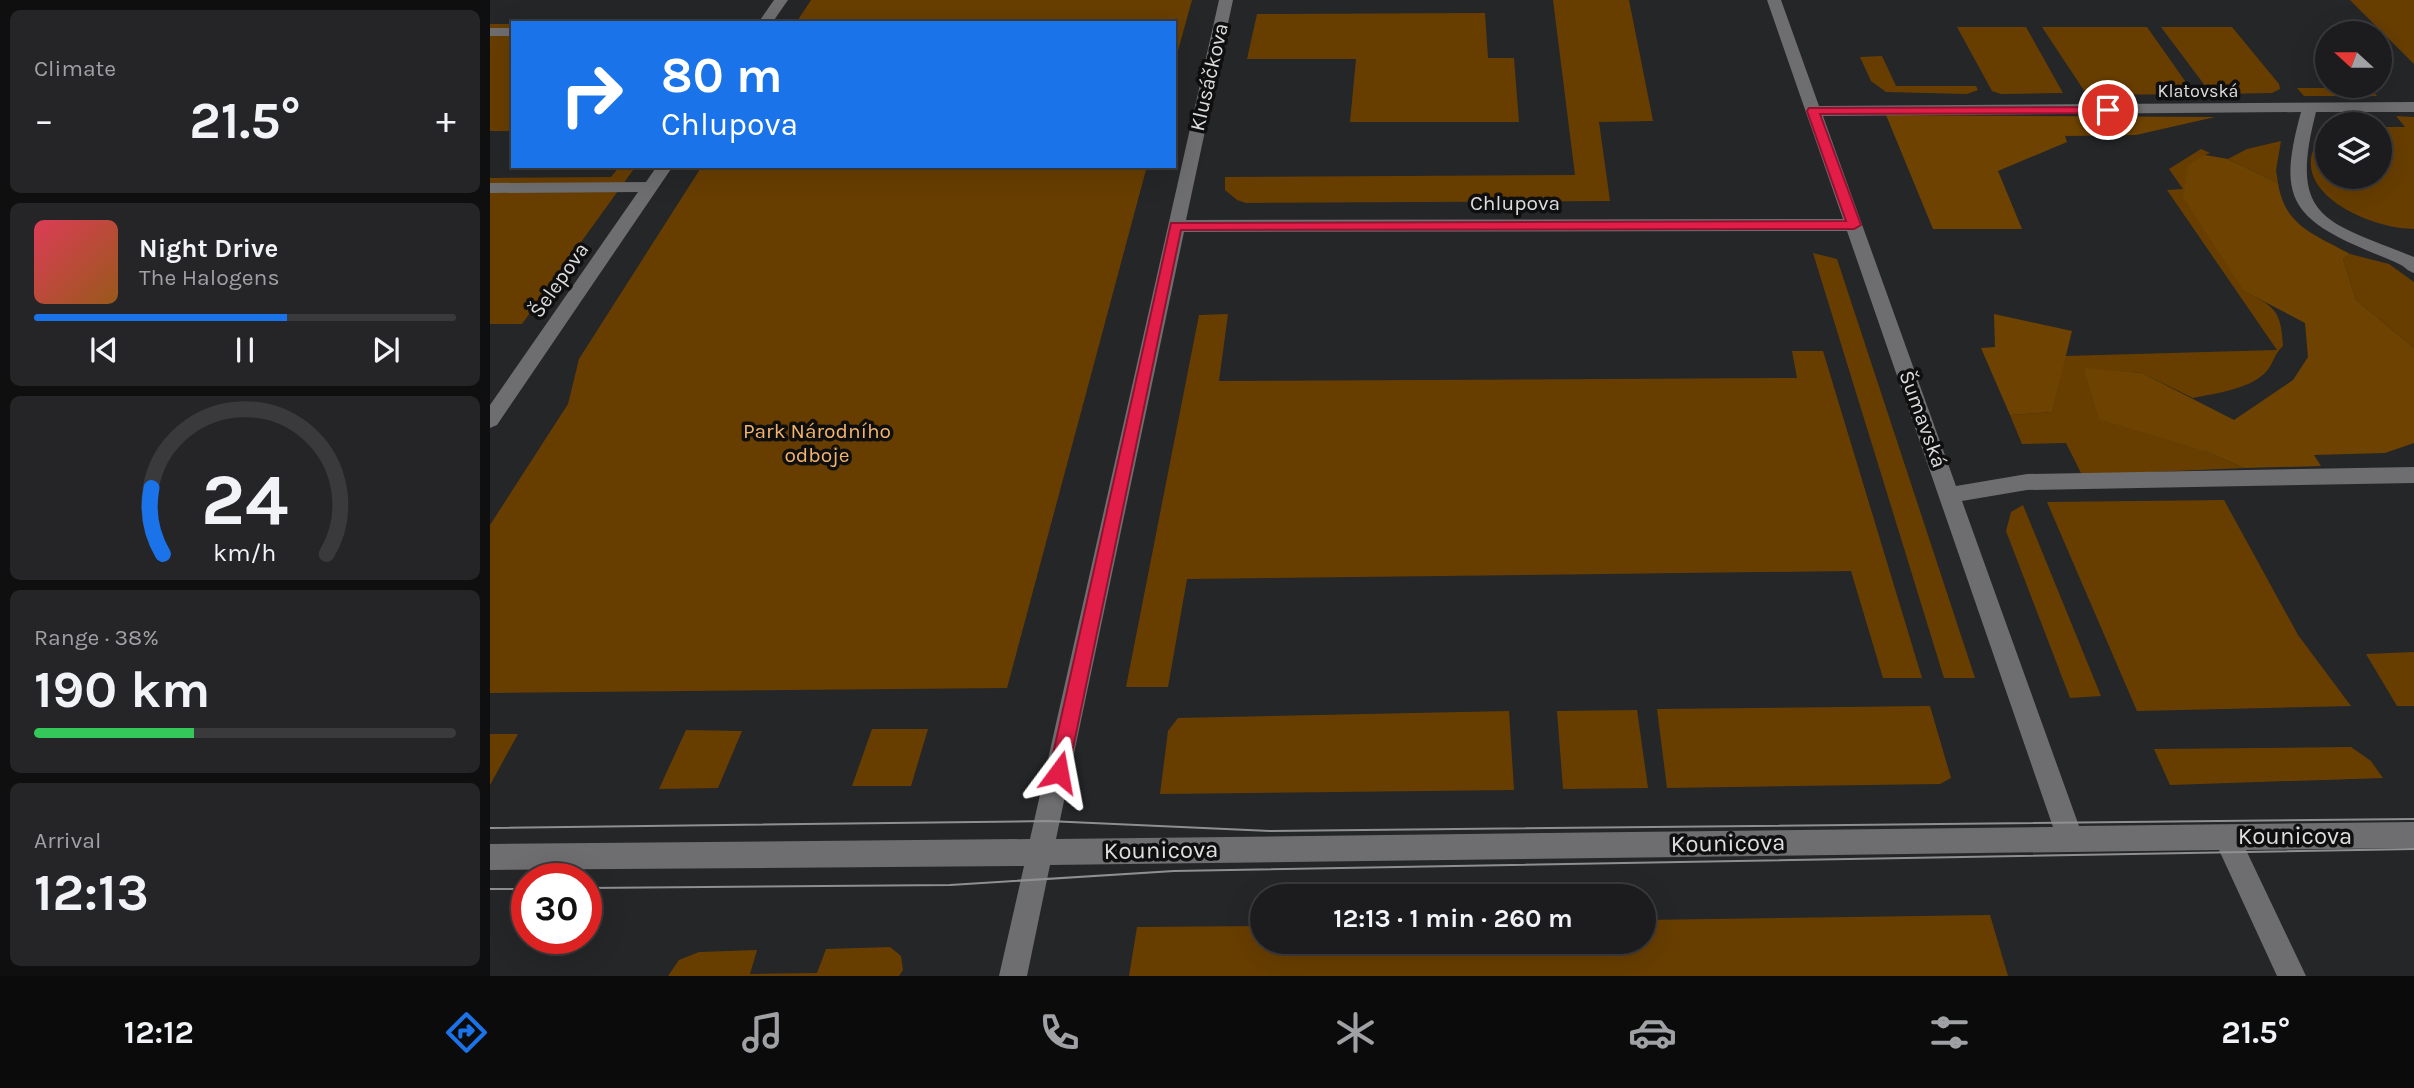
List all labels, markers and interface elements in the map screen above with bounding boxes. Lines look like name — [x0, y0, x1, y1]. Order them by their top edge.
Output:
street label: Klusáčkova — [1185, 21, 1233, 133]
north arrow — [2315, 21, 2392, 98]
map controls — [2315, 21, 2392, 189]
text: 80 m — [661, 47, 783, 104]
icon: right — [546, 49, 637, 140]
text: Climate — [34, 55, 116, 82]
pin — [2078, 80, 2138, 140]
street label: Klatovská — [2157, 80, 2239, 102]
text: 21.5° — [189, 90, 301, 151]
icon: arrive — [2089, 91, 2127, 129]
text: − — [34, 98, 54, 143]
text: + — [436, 98, 456, 143]
text: Chlupova — [661, 106, 798, 143]
button: layers — [2315, 112, 2392, 189]
street label: Chlupova — [1470, 191, 1560, 215]
text: Night Drive — [139, 233, 278, 264]
street label: Šelepova — [525, 238, 593, 322]
text: The Halogens — [139, 264, 279, 291]
icon: previous — [85, 331, 123, 369]
icon: pause — [226, 331, 264, 369]
icon: next — [367, 331, 405, 369]
street label: Šumavská — [1894, 367, 1952, 471]
park label: Park Národního odboje — [743, 419, 891, 467]
text: 24 — [201, 457, 289, 542]
text: km/h — [213, 538, 277, 567]
text: Range · 38% — [34, 624, 159, 651]
text: 190 km — [34, 659, 210, 720]
position arrow — [1022, 735, 1096, 809]
street label: Kounicova — [2238, 822, 2352, 850]
text: Arrival — [34, 827, 101, 854]
street label: Kounicova — [1670, 828, 1786, 858]
street label: Kounicova — [1103, 835, 1219, 865]
text: 12:13 — [34, 862, 149, 923]
speed limit sign: 30 — [511, 863, 602, 954]
text: 12:13 · 1 min · 260 m — [1333, 903, 1573, 934]
icon: directions — [442, 1008, 491, 1057]
icon: music — [738, 1008, 787, 1057]
icon: phone — [1035, 1008, 1084, 1057]
icon: climate — [1331, 1008, 1380, 1057]
icon: car — [1628, 1008, 1677, 1057]
icon: filters — [1925, 1008, 1974, 1057]
text: 12:12 — [124, 1014, 194, 1051]
text: 21.5° — [2221, 1014, 2290, 1051]

